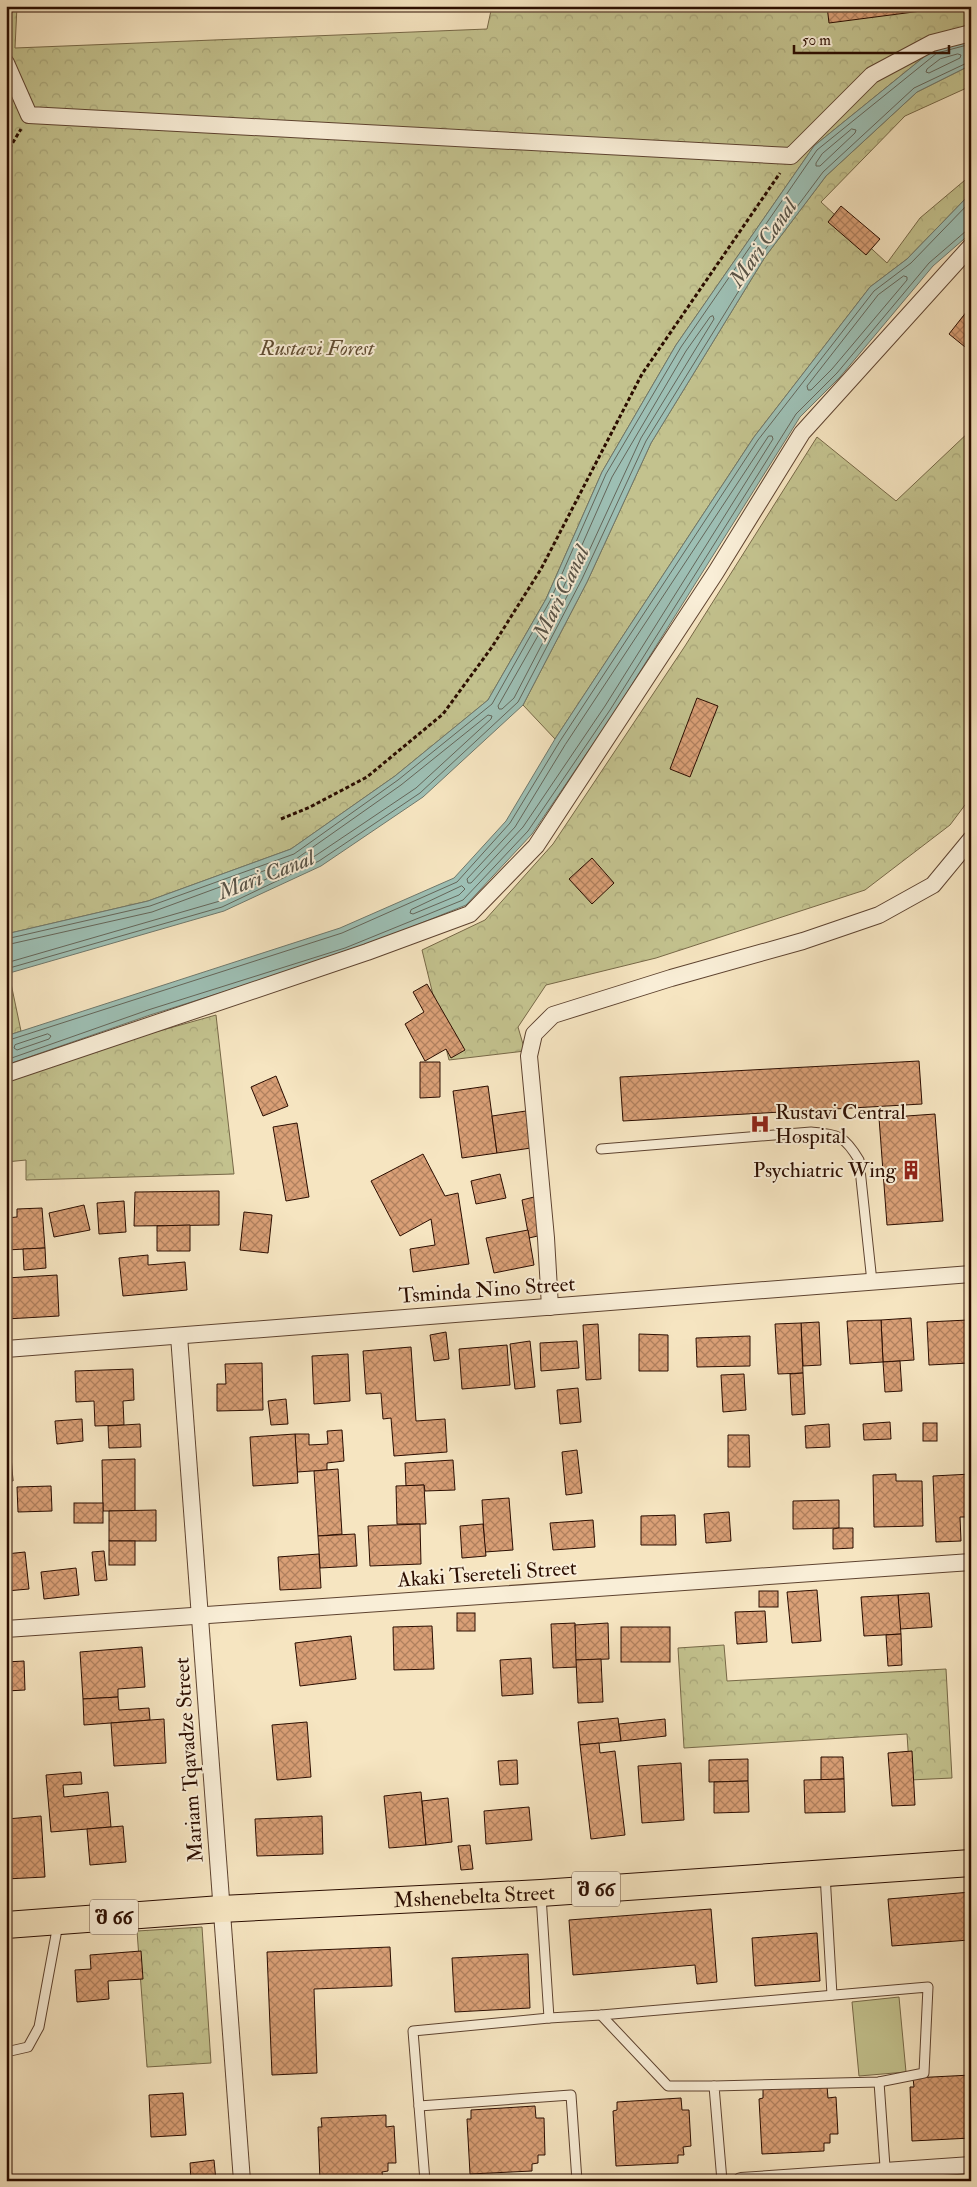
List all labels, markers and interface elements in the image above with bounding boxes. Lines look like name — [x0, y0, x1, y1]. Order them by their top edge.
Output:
scale bar — [794, 22, 950, 54]
text: 50 m — [802, 31, 831, 50]
water label: Mari Canal — [721, 192, 804, 294]
park label: Rustavi Forest — [259, 335, 375, 362]
water label: Mari Canal — [525, 540, 596, 646]
water label: Mari Canal — [212, 843, 320, 907]
place label: Rustavi Central Hospital — [775, 1099, 906, 1150]
hospital icon: Rustavi Central Hospital — [749, 1113, 771, 1135]
place label: Psychiatric Wing — [753, 1157, 897, 1184]
building icon: Psychiatric Wing — [900, 1159, 922, 1181]
street label: Tsminda Nino Street — [398, 1270, 576, 1310]
street label: Akaki Tsereteli Street — [396, 1554, 578, 1594]
street label: Mariam Tqavadze Street — [168, 1656, 210, 1863]
road number: შ 66 — [572, 1872, 620, 1906]
street label: Mshenebelta Street — [393, 1879, 556, 1914]
road number: შ 66 — [90, 1900, 138, 1934]

